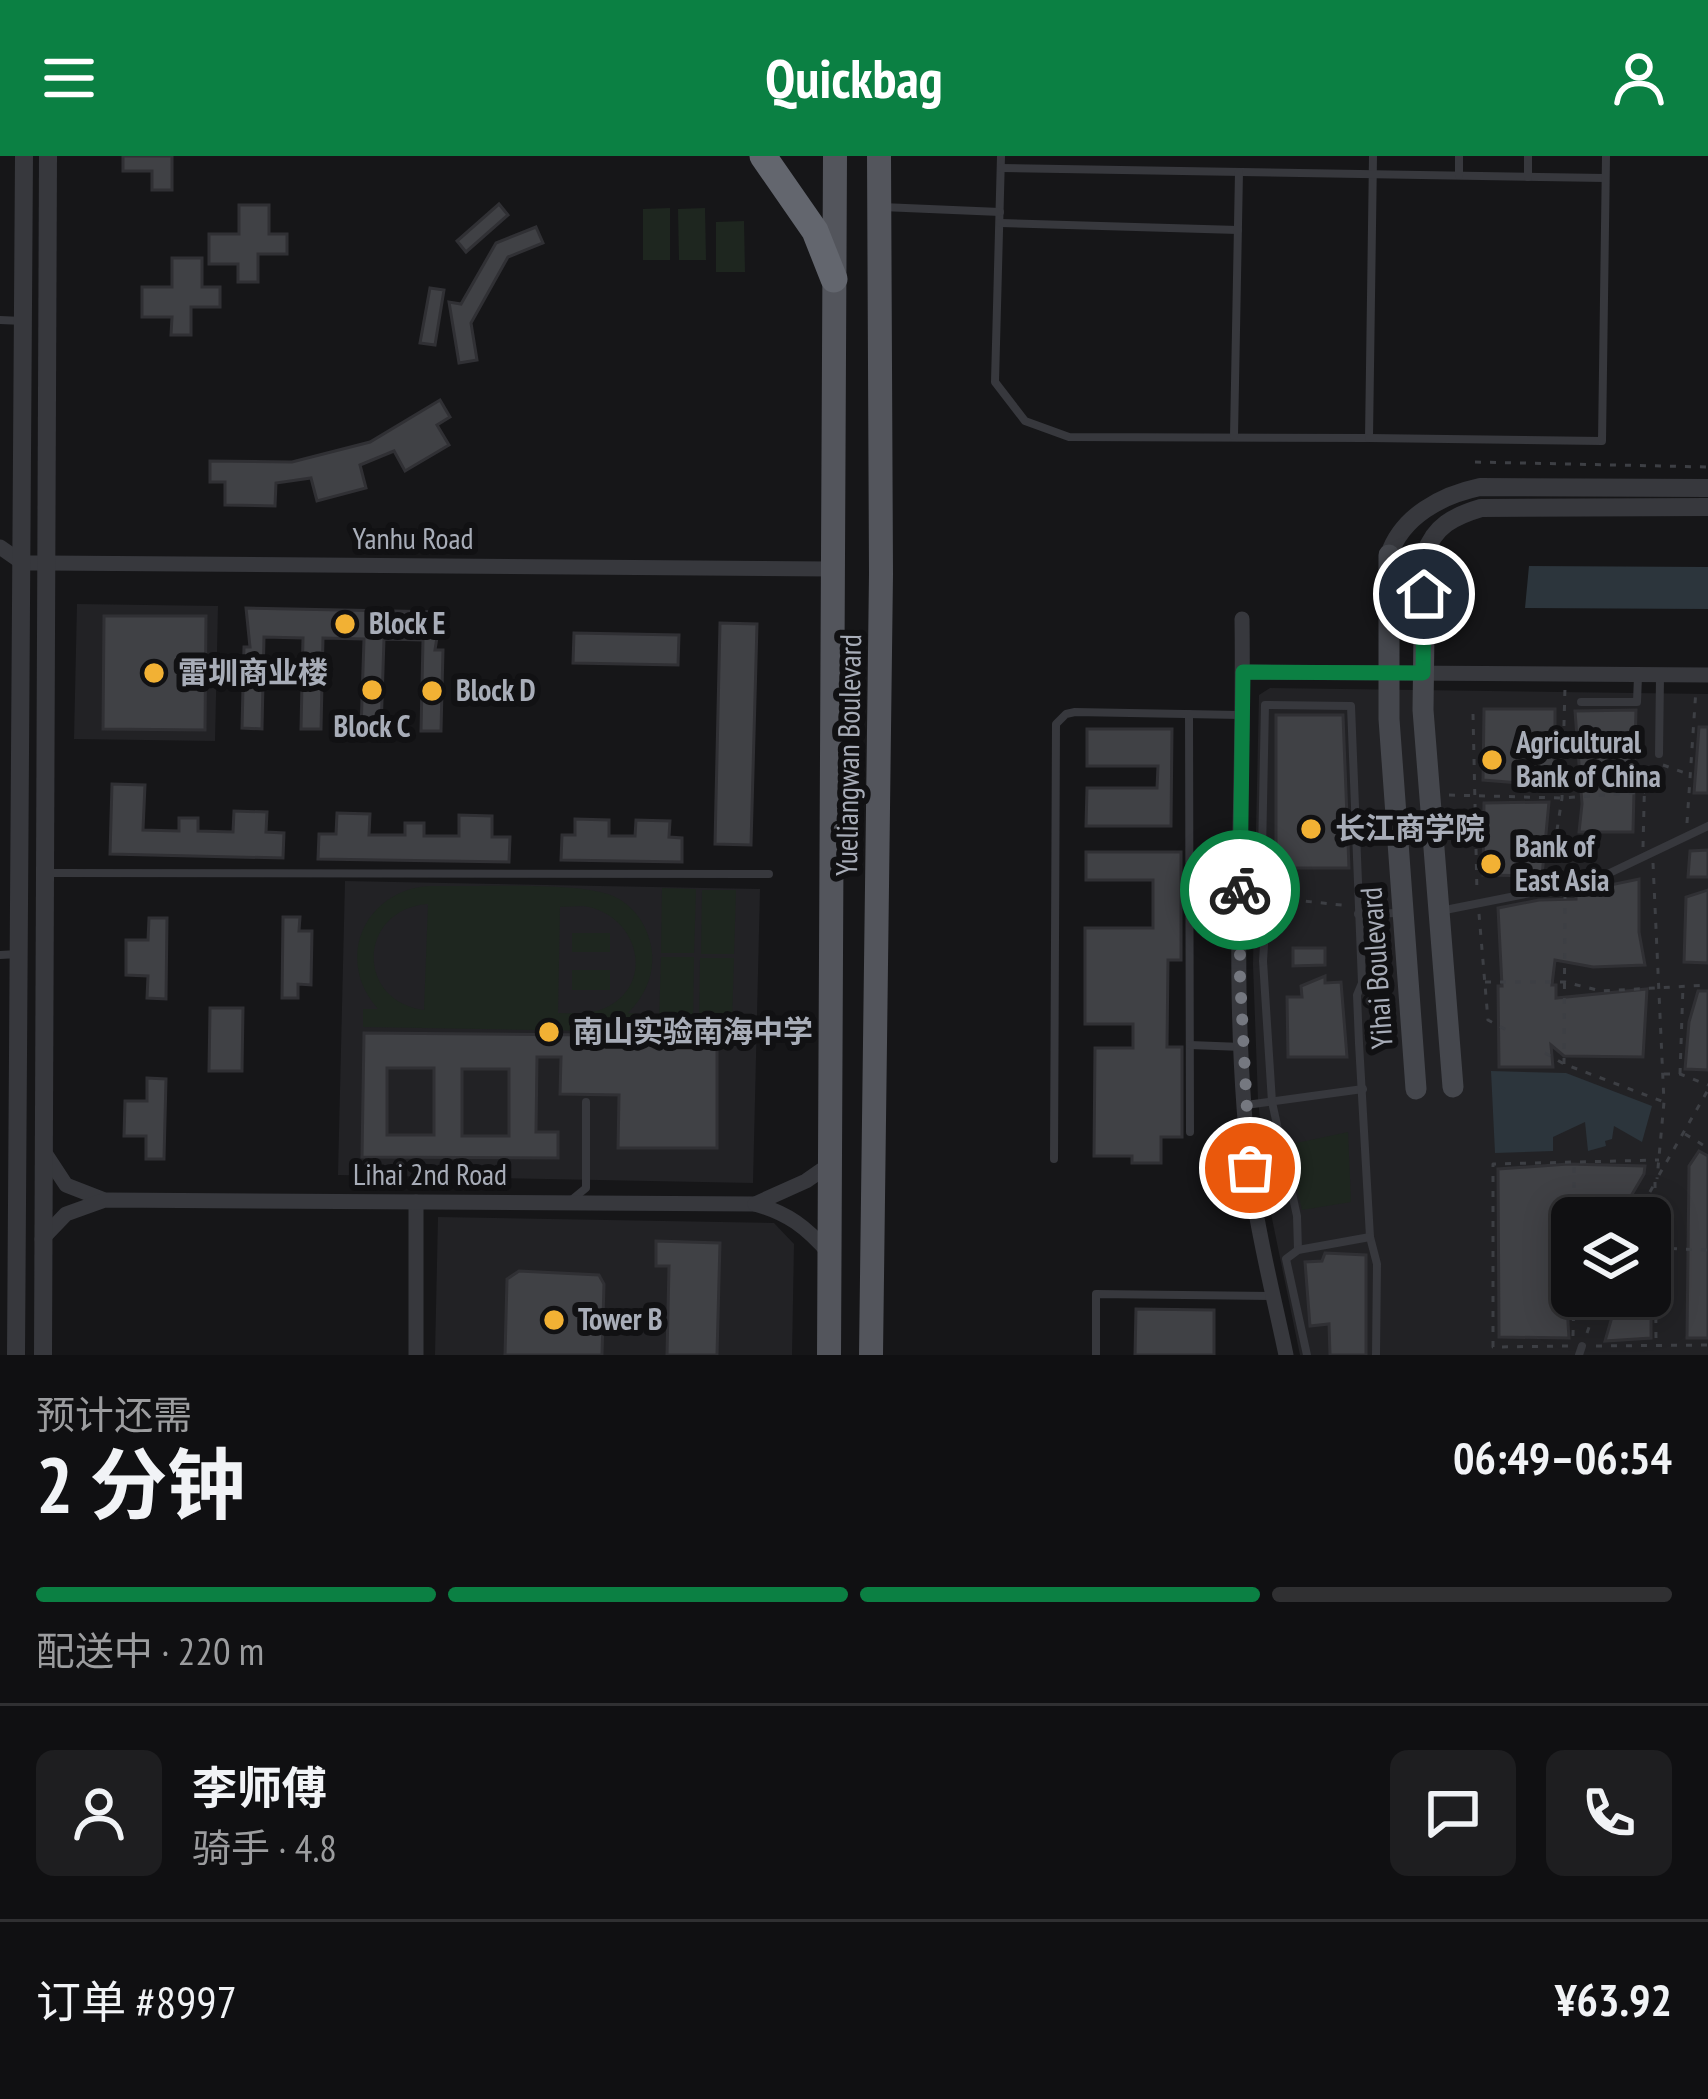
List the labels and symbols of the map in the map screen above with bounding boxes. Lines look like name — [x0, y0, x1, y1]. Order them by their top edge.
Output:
street label: Yanhu Road — [353, 518, 473, 557]
pin — [1373, 543, 1475, 645]
place label: Block E — [369, 603, 446, 642]
marker: Block E — [332, 611, 358, 637]
street label: Yueliangwan Boulevard — [826, 634, 869, 876]
place label: 雷圳商业楼 — [178, 652, 328, 691]
marker: 雷圳商业楼 — [141, 660, 167, 686]
place label: Block D — [456, 670, 536, 709]
marker: Block C — [359, 677, 385, 703]
marker: Block D — [419, 678, 445, 704]
place label: Block C — [334, 706, 411, 745]
place label: Agricultural Bank of China — [1515, 722, 1661, 795]
marker: Agricultural Bank of China — [1479, 747, 1505, 773]
place label: 长江商学院 — [1335, 808, 1485, 847]
marker: 长江商学院 — [1298, 816, 1324, 842]
place label: Bank of East Asia — [1515, 826, 1609, 899]
courier — [1180, 830, 1300, 950]
marker: Bank of East Asia — [1478, 851, 1504, 877]
street label: Yihai Boulevard — [1350, 886, 1401, 1050]
place label: 南山实验南海中学 — [573, 1011, 813, 1050]
marker: 南山实验南海中学 — [536, 1019, 562, 1045]
pin — [1199, 1117, 1301, 1219]
street label: Lihai 2nd Road — [353, 1154, 507, 1193]
place label: Tower B — [578, 1299, 662, 1338]
marker: Tower B — [541, 1307, 567, 1333]

